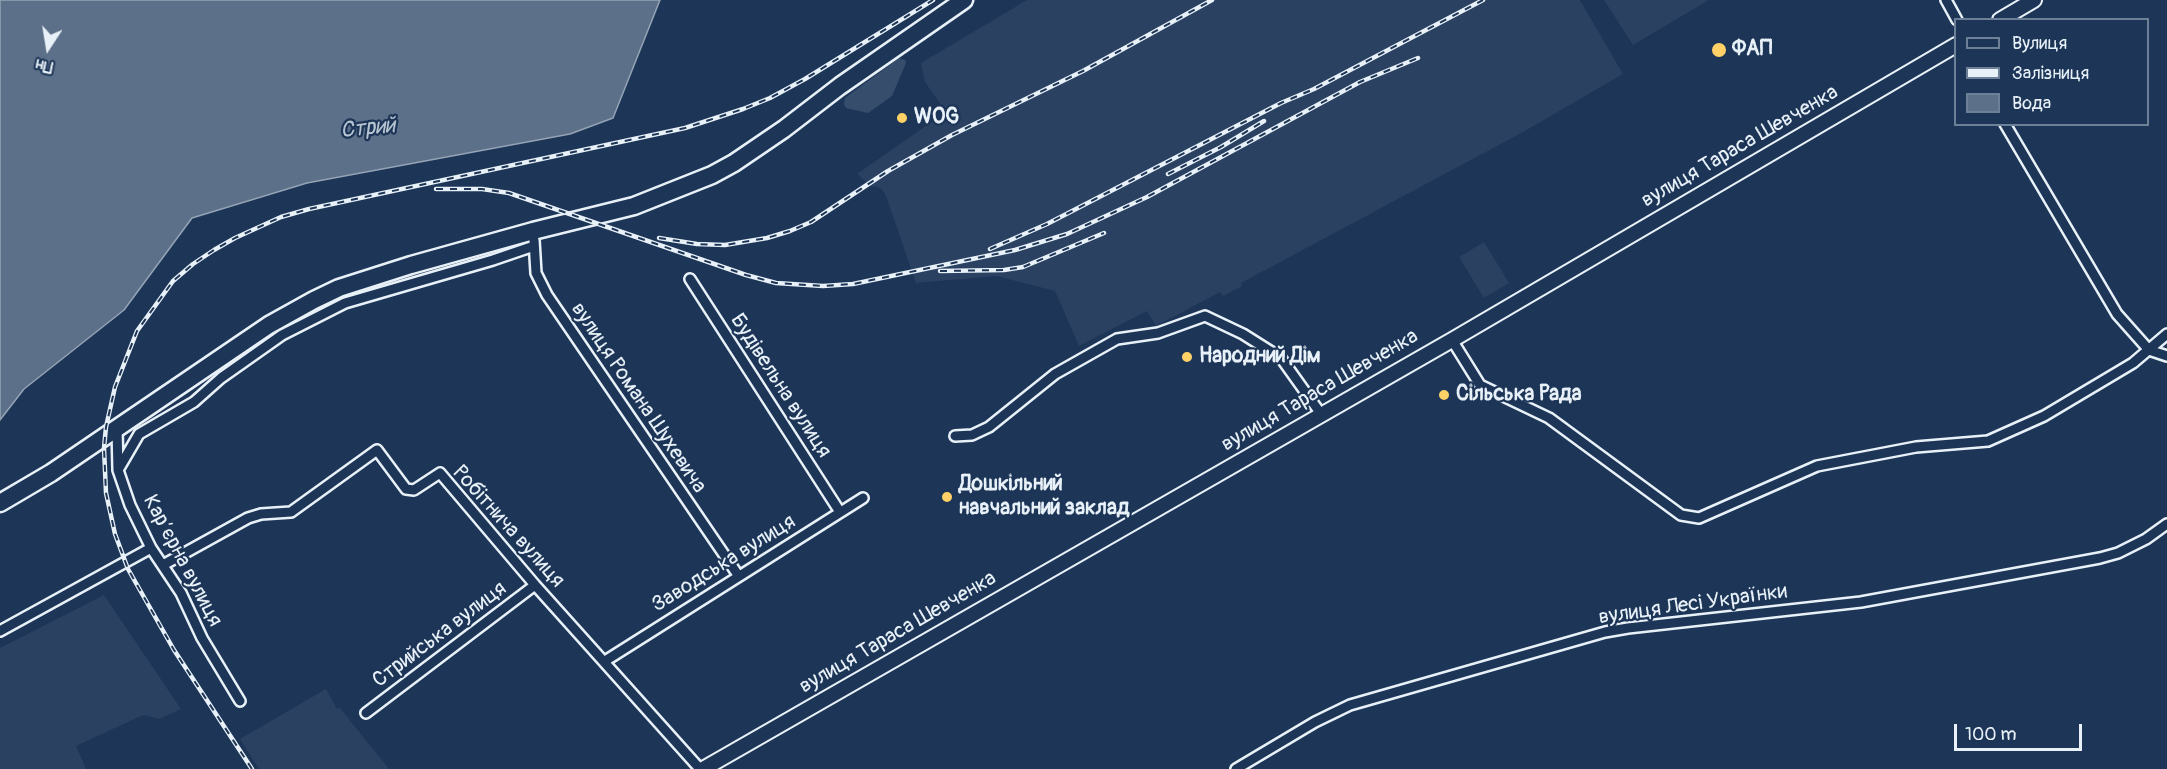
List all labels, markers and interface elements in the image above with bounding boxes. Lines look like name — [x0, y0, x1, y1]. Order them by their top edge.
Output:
north arrow — [18, 18, 78, 78]
legend — [1954, 18, 2149, 126]
text: Вулиця — [2012, 32, 2067, 55]
place label: ФАП — [1732, 37, 1772, 63]
marker: ФАП — [1710, 41, 1728, 59]
text: Пн — [34, 54, 55, 77]
text: Залізниця — [2012, 62, 2089, 85]
street label: вулиця Тараса Шевченка — [1637, 80, 1843, 214]
text: Вода — [2012, 92, 2051, 115]
place label: WOG — [914, 105, 959, 131]
marker: WOG — [895, 111, 909, 125]
water label: Стрий — [339, 113, 397, 145]
street label: вулиця Романа Шухевича — [565, 298, 711, 498]
street label: Будівельна вулиця — [724, 309, 836, 463]
street label: вулиця Тараса Шевченка — [1217, 324, 1423, 458]
place label: Народний Дім — [1199, 344, 1320, 370]
marker: Народний Дім — [1180, 350, 1194, 364]
place label: Сільська Рада — [1456, 382, 1581, 408]
marker: Сільська Рада — [1437, 388, 1451, 402]
street label: Робітнича вулиця — [447, 461, 569, 593]
place label: Дошкільний навчальний заклад — [959, 472, 1129, 522]
marker: Дошкільний навчальний заклад — [940, 490, 954, 504]
street label: Карʼєрна вулиця — [137, 491, 227, 631]
street label: Заводська вулиця — [647, 510, 801, 618]
street label: вулиця Тараса Шевченка — [795, 566, 1001, 700]
street label: Стрийська вулиця — [368, 576, 512, 694]
street label: вулиця Лесі Українки — [1597, 579, 1789, 631]
scale bar — [1957, 712, 2084, 750]
text: 100 m — [1965, 723, 2017, 746]

